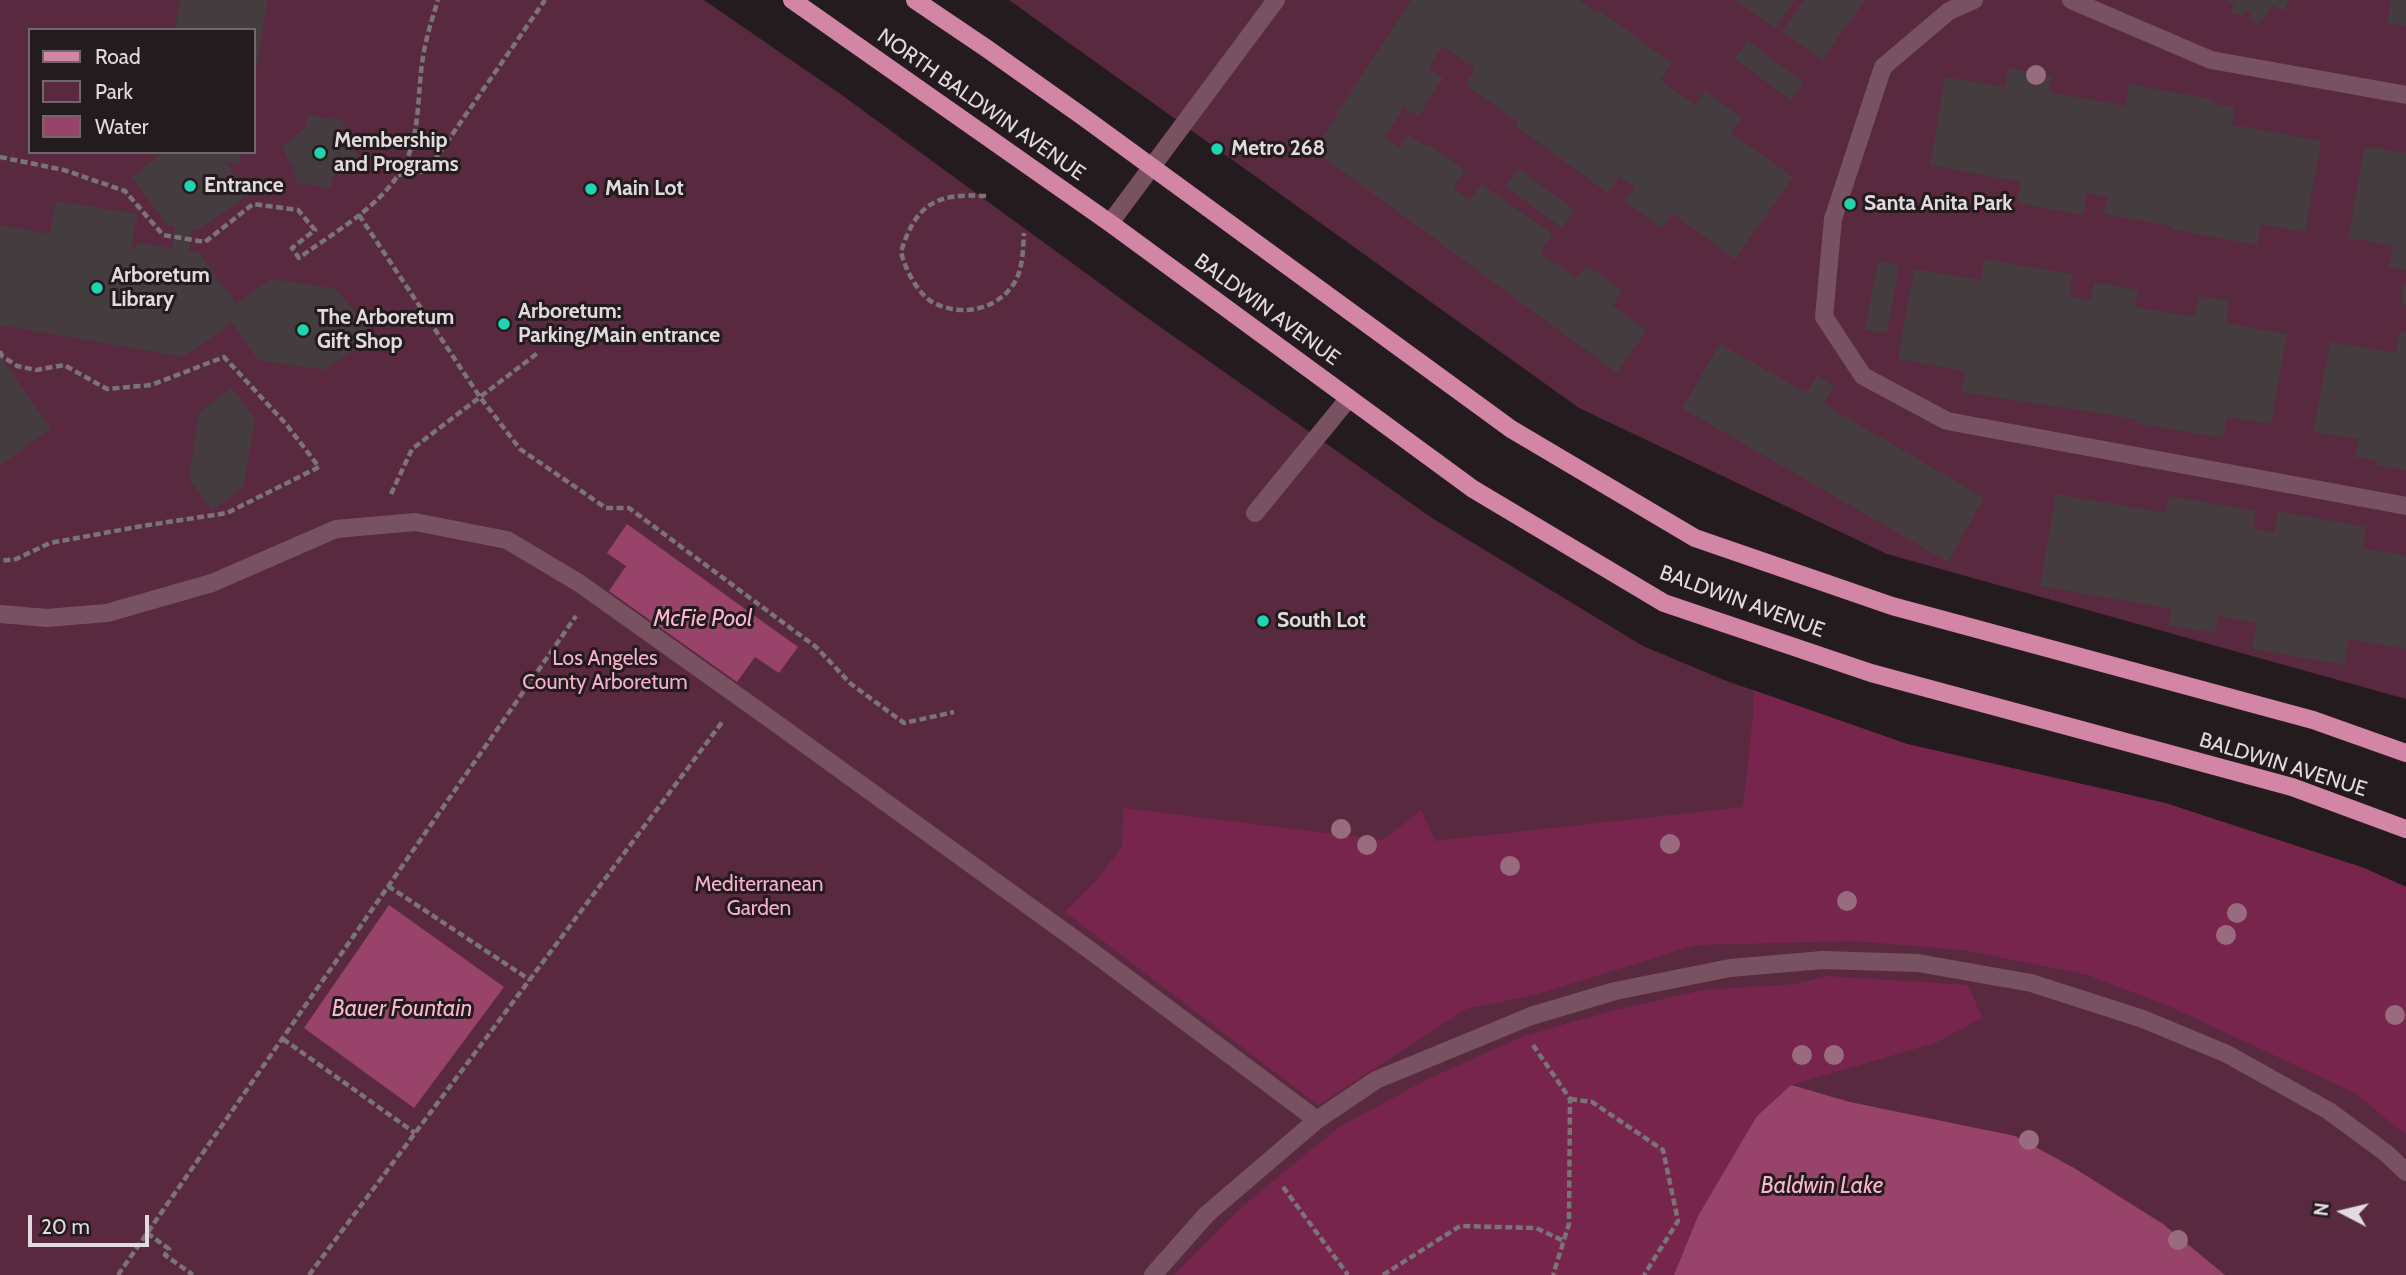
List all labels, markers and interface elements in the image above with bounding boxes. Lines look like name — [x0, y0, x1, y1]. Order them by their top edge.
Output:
street label: NORTH BALDWIN AVENUE — [872, 24, 1090, 186]
legend — [28, 28, 256, 154]
text: Road — [95, 44, 141, 69]
text: Park — [95, 79, 133, 104]
text: Water — [95, 114, 148, 139]
place label: Membership and Programs — [334, 128, 459, 178]
place label: Metro 268 — [1231, 136, 1325, 162]
marker: Metro 268 — [1209, 141, 1225, 157]
marker: Membership and Programs — [312, 145, 328, 161]
place label: Entrance — [204, 173, 284, 199]
place label: Main Lot — [605, 176, 684, 202]
marker: Entrance — [182, 178, 198, 194]
marker: Main Lot — [583, 181, 599, 197]
place label: Santa Anita Park — [1864, 191, 2012, 217]
marker: Santa Anita Park — [1842, 196, 1858, 212]
street label: BALDWIN AVENUE — [1189, 249, 1345, 371]
place label: Arboretum Library — [111, 263, 210, 313]
marker: Arboretum Library — [89, 280, 105, 296]
place label: Arboretum: Parking/Main entrance — [518, 299, 720, 349]
place label: The Arboretum Gift Shop — [317, 305, 454, 355]
marker: Arboretum: Parking/Main entrance — [496, 316, 512, 332]
marker: The Arboretum Gift Shop — [295, 322, 311, 338]
street label: BALDWIN AVENUE — [1656, 560, 1828, 644]
water label: McFie Pool — [654, 605, 752, 633]
place label: South Lot — [1277, 608, 1366, 634]
marker: South Lot — [1255, 613, 1271, 629]
park label: Los Angeles County Arboretum — [522, 646, 688, 696]
street label: BALDWIN AVENUE — [2196, 728, 2370, 802]
park label: Mediterranean Garden — [695, 872, 823, 922]
water label: Bauer Fountain — [332, 995, 472, 1023]
water label: Baldwin Lake — [1761, 1172, 1883, 1200]
north arrow — [2308, 1177, 2378, 1247]
text: N — [2309, 1201, 2334, 1217]
scale bar — [32, 1202, 152, 1246]
text: 20 m — [41, 1214, 90, 1239]

